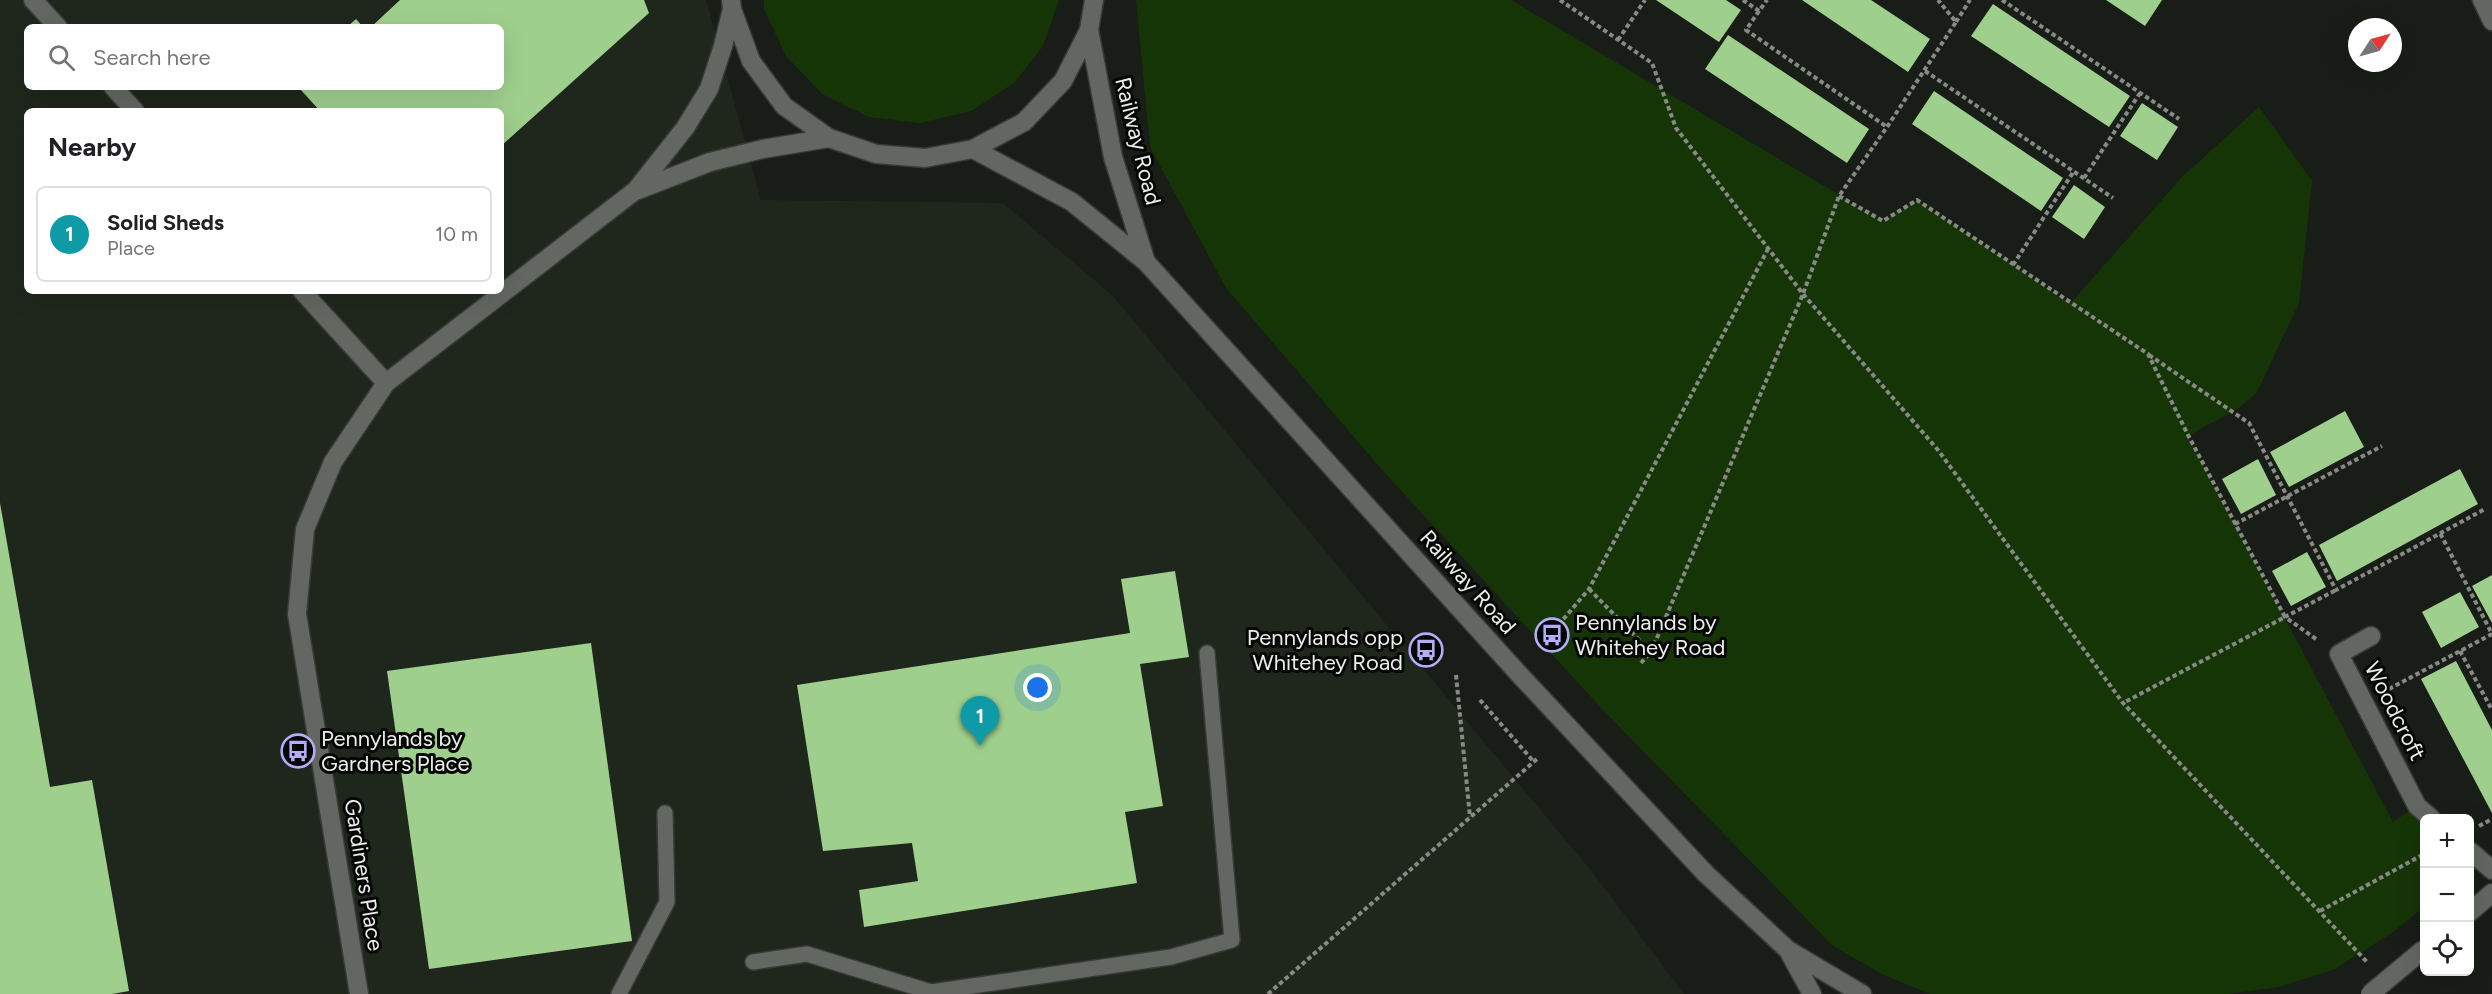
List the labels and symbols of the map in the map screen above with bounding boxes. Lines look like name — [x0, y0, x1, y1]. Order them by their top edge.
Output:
north arrow — [2348, 18, 2402, 72]
street label: Railway Road — [1109, 74, 1167, 208]
street label: Railway Road — [1414, 524, 1522, 640]
place label: Pennylands by Whitehey Road — [1575, 609, 1725, 661]
bus stop icon: Pennylands by Whitehey Road — [1534, 617, 1570, 653]
place label: Pennylands opp Whitehey Road — [1247, 624, 1403, 676]
bus stop icon: Pennylands opp Whitehey Road — [1408, 632, 1444, 668]
street label: Woodcroft — [2359, 657, 2431, 765]
your location — [1023, 673, 1052, 702]
pin: 1 — [960, 696, 1000, 746]
place label: Pennylands by Gardners Place — [321, 725, 469, 777]
bus stop icon: Pennylands by Gardners Place — [280, 733, 316, 769]
street label: Gardiners Place — [339, 797, 389, 953]

